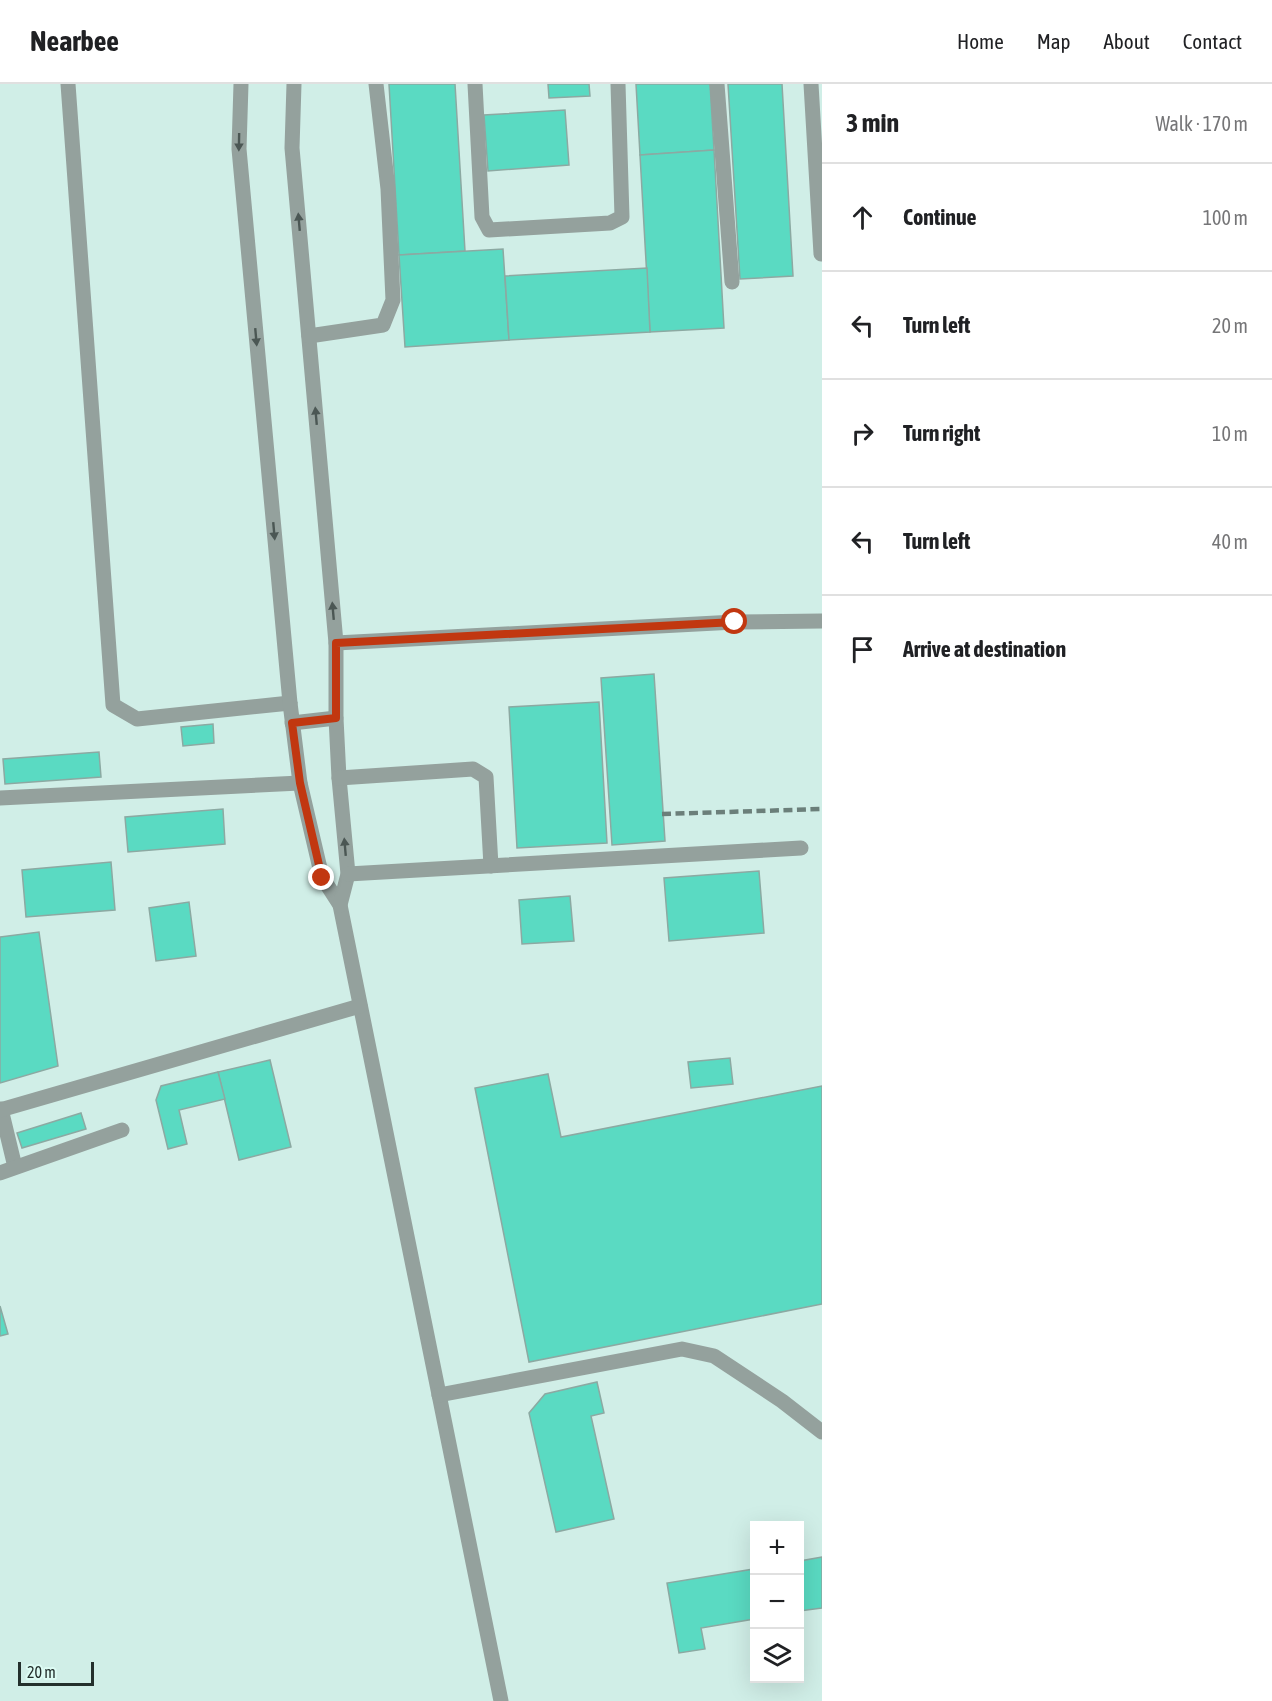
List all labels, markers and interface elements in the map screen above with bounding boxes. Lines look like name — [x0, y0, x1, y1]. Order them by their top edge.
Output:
text: Nearbee — [30, 25, 119, 57]
text: Home — [957, 29, 1004, 53]
text: Map — [1037, 29, 1071, 53]
text: About — [1104, 29, 1150, 53]
text: Contact — [1183, 29, 1242, 53]
text: 3 min — [846, 108, 899, 138]
text: Walk · 170 m — [1156, 112, 1248, 135]
one-way arrow — [234, 133, 244, 152]
icon: ahead — [846, 201, 879, 234]
text: Continue — [903, 204, 977, 230]
text: 100 m — [1203, 206, 1248, 229]
one-way arrow — [294, 213, 304, 232]
icon: left — [846, 309, 879, 342]
text: Turn left — [903, 312, 970, 338]
text: 20 m — [1212, 314, 1248, 337]
one-way arrow — [251, 327, 261, 346]
one-way arrow — [311, 407, 321, 426]
icon: right — [846, 417, 879, 450]
text: Turn right — [903, 420, 980, 446]
text: 10 m — [1212, 422, 1248, 445]
one-way arrow — [269, 521, 279, 540]
icon: left — [846, 525, 879, 558]
text: Turn left — [903, 528, 970, 554]
text: 40 m — [1212, 530, 1248, 553]
one-way arrow — [328, 601, 338, 620]
route start — [721, 608, 747, 634]
icon: arrive — [846, 633, 879, 666]
text: Arrive at destination — [903, 636, 1066, 662]
one-way arrow — [340, 838, 350, 857]
route end — [308, 864, 334, 890]
map controls — [750, 1521, 804, 1683]
button: + — [750, 1521, 804, 1575]
button: − — [750, 1575, 804, 1629]
button: layers — [750, 1629, 804, 1683]
scale bar — [18, 1659, 94, 1686]
text: 20 m — [27, 1663, 56, 1681]

